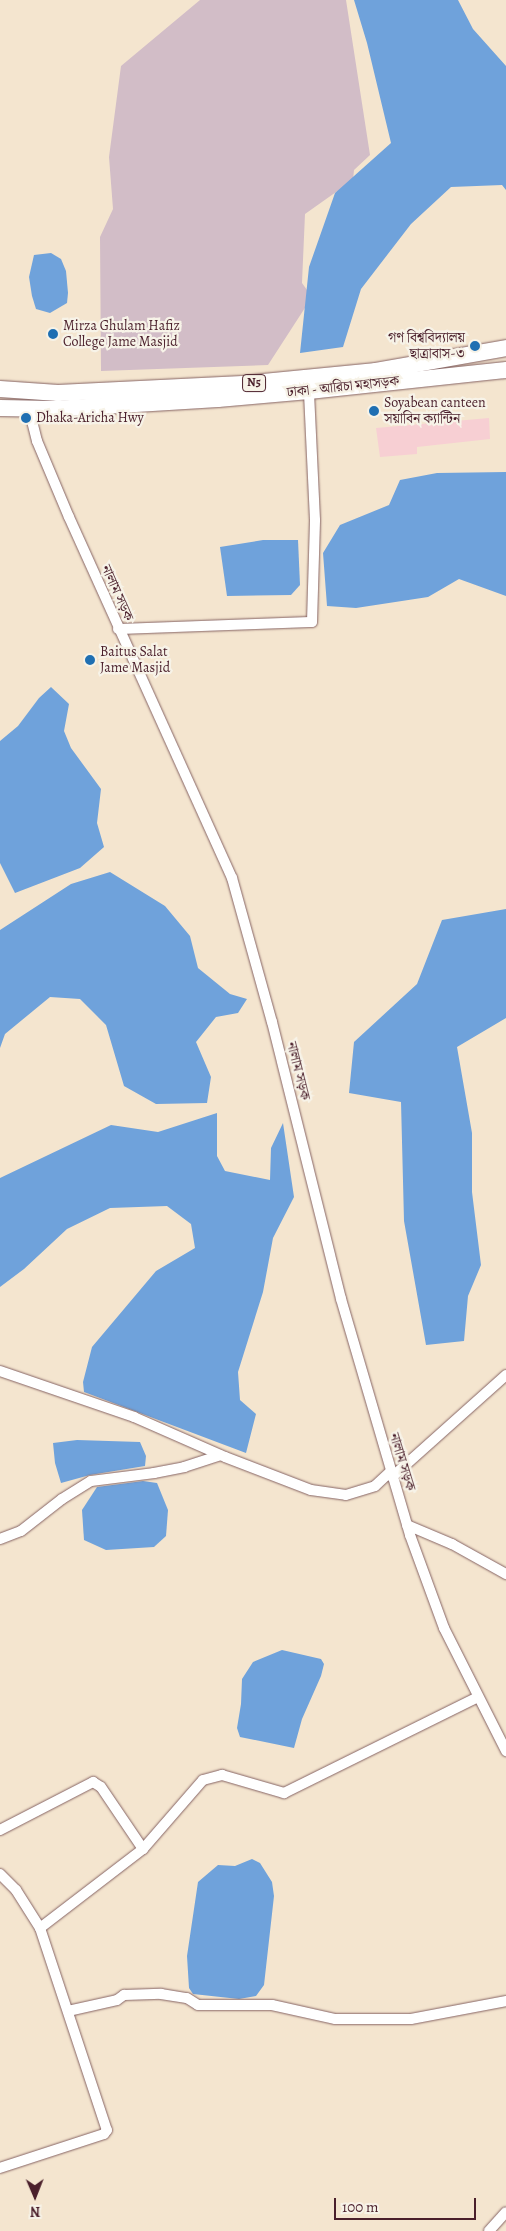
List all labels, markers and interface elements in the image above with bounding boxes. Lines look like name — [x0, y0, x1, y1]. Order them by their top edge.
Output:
place label: Mirza Ghulam Hafiz College Jame Masjid — [63, 318, 180, 351]
marker: Mirza Ghulam Hafiz College Jame Masjid — [47, 328, 59, 340]
place label: গণ বিশ্ববিদ্যালয় ছাত্রাবাস-৩ — [388, 330, 465, 362]
marker: গণ বিশ্ববিদ্যালয় ছাত্রাবাস-৩ — [469, 340, 481, 352]
road number: N5 — [242, 373, 266, 392]
street label: ঢাকা - আরিচা মহাসড়ক — [286, 373, 400, 401]
place label: Soyabean canteen সয়াবিন ক্যান্টিন — [384, 395, 486, 428]
marker: Soyabean canteen সয়াবিন ক্যান্টিন — [368, 405, 380, 417]
place label: Dhaka-Aricha Hwy — [36, 410, 144, 426]
marker: Dhaka-Aricha Hwy — [20, 412, 32, 424]
street label: নালাম সড়ক — [97, 562, 137, 624]
place label: Baitus Salat Jame Masjid — [100, 644, 170, 676]
marker: Baitus Salat Jame Masjid — [84, 654, 96, 666]
street label: নালাম সড়ক — [283, 1040, 313, 1102]
street label: নালাম সড়ক — [385, 1431, 419, 1493]
north arrow — [10, 2171, 60, 2221]
scale bar — [336, 2188, 478, 2220]
text: 100 m — [342, 2197, 379, 2217]
text: N — [30, 2202, 41, 2221]

